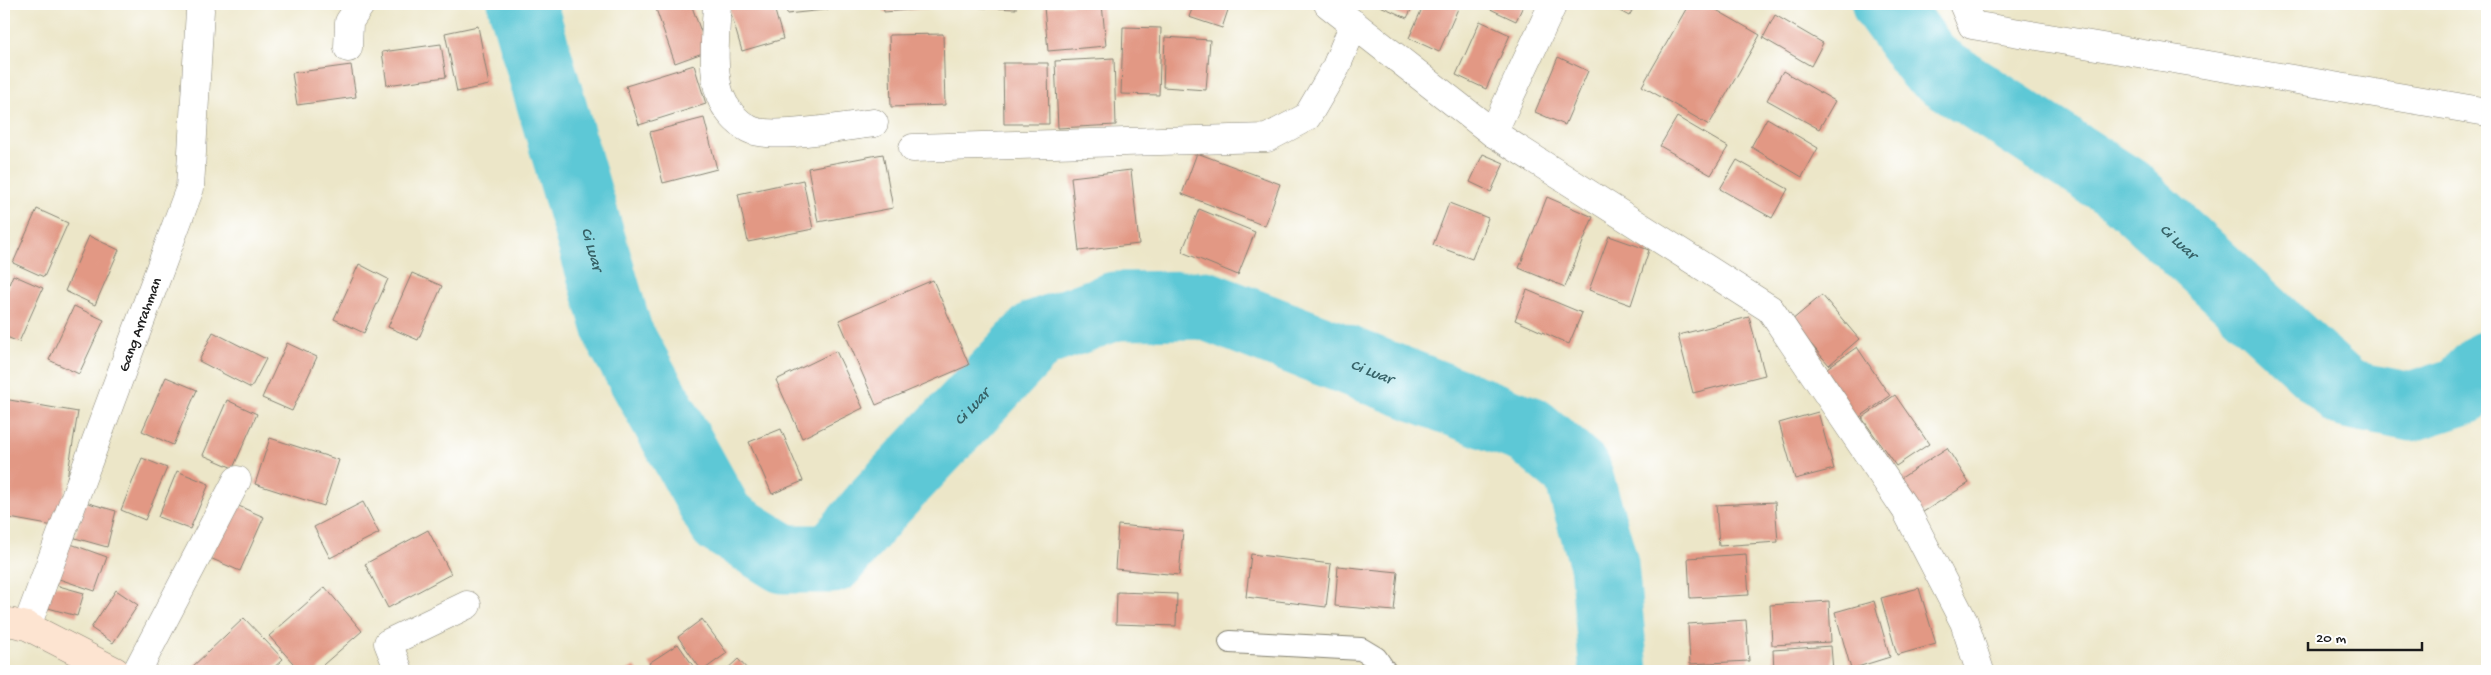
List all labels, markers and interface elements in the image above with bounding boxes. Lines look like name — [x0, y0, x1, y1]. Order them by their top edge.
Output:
water label: Ci Luar — [2155, 221, 2202, 267]
water label: Ci Luar — [575, 226, 607, 277]
street label: Gang Arrahman — [115, 275, 167, 374]
water label: Ci Luar — [1347, 357, 1398, 391]
water label: Ci Luar — [951, 383, 997, 431]
scale bar — [2308, 620, 2422, 652]
text: 20 m — [2316, 630, 2346, 648]

